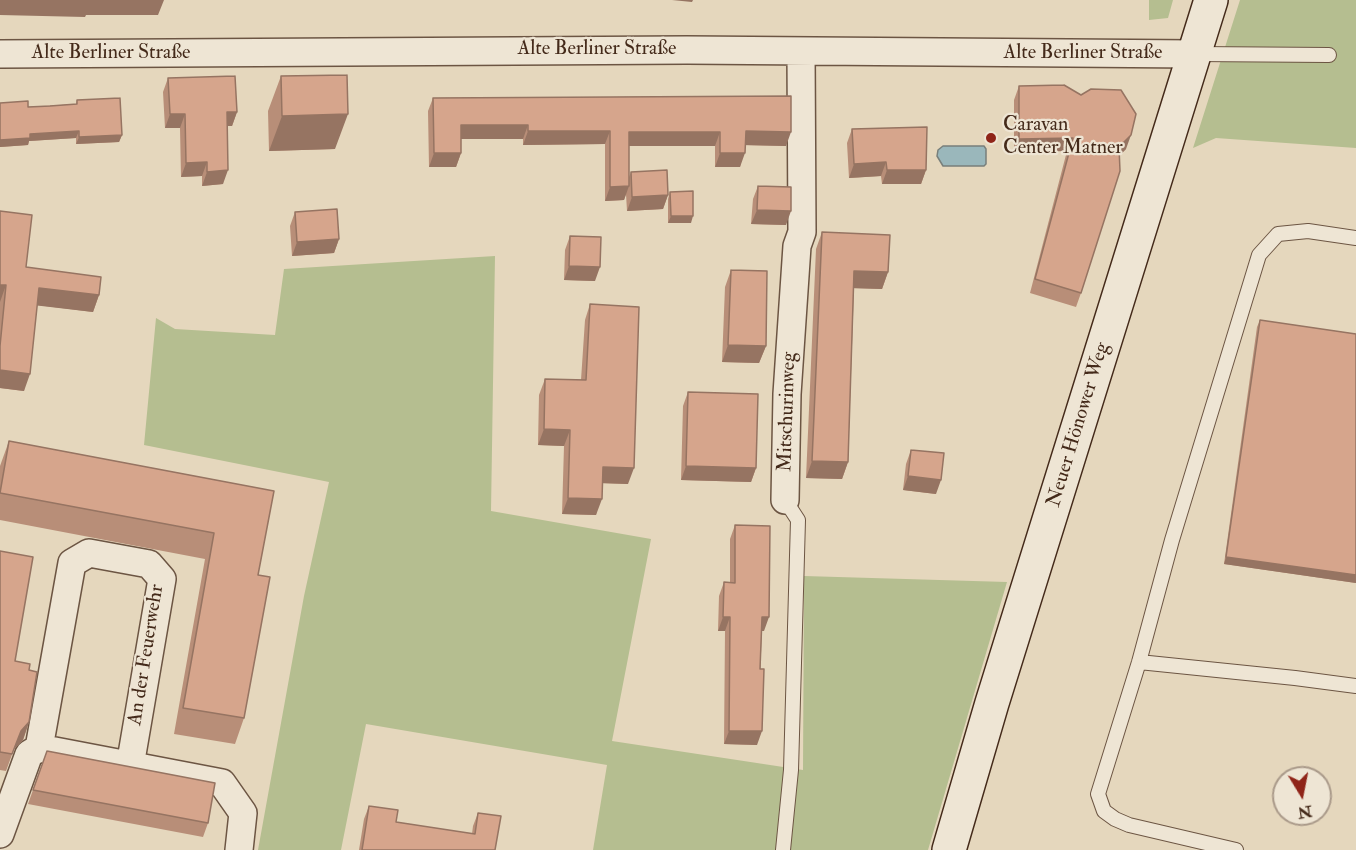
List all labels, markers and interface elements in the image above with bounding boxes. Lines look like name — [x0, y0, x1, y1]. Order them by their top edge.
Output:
street label: Alte Berliner Straße — [518, 38, 676, 62]
street label: Alte Berliner Straße — [32, 42, 190, 66]
street label: Alte Berliner Straße — [1004, 42, 1162, 66]
place label: Caravan Center Matner — [1003, 114, 1123, 161]
marker: Caravan Center Matner — [984, 131, 998, 145]
street label: Neuer Hönower Weg — [1043, 340, 1115, 510]
street label: Mitschurinweg — [774, 352, 802, 472]
street label: An der Feuerwehr — [124, 583, 170, 727]
north arrow — [1272, 766, 1332, 826]
text: N — [1296, 801, 1314, 823]

